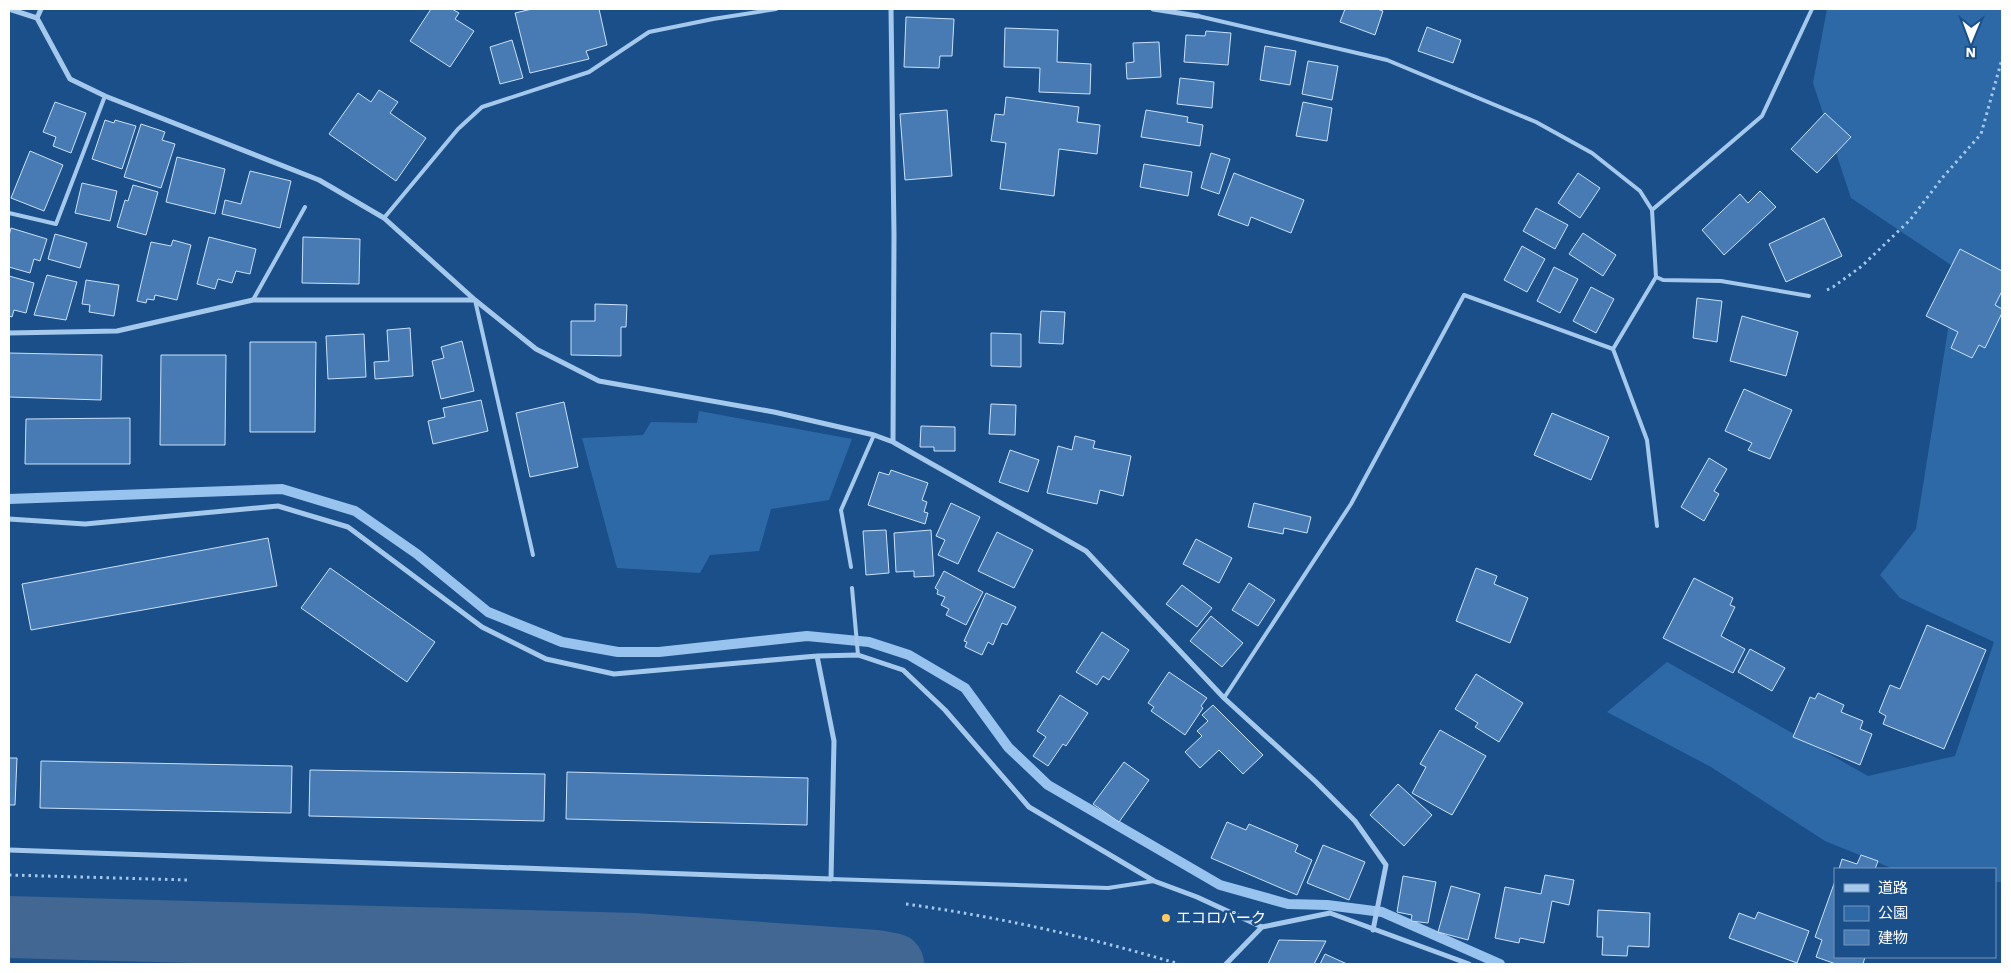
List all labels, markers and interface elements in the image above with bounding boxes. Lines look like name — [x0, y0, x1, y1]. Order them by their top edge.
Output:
north arrow — [1946, 15, 1996, 65]
text: N — [1965, 45, 1976, 61]
legend — [1834, 868, 1996, 958]
text: 道路 — [1878, 879, 1908, 897]
text: 公園 — [1878, 904, 1908, 922]
place label: エコロパーク — [1176, 909, 1266, 927]
marker: エコロパーク — [1160, 912, 1172, 924]
text: 建物 — [1878, 929, 1908, 947]

